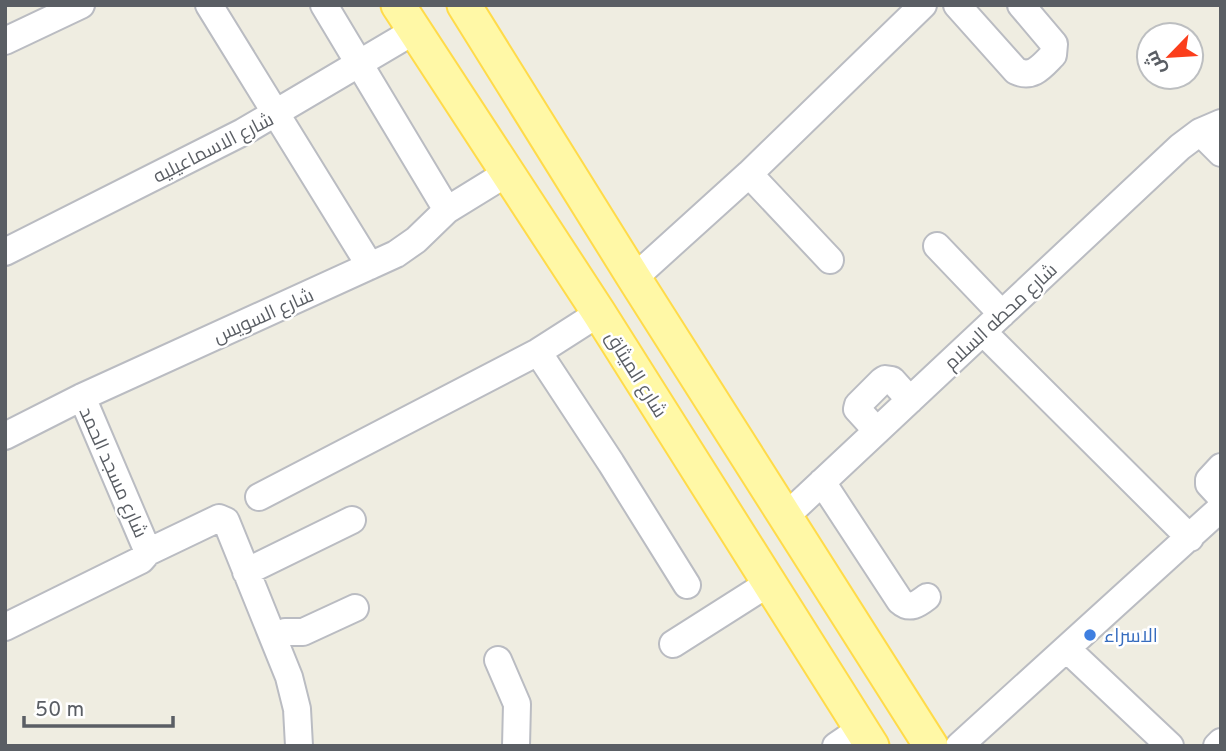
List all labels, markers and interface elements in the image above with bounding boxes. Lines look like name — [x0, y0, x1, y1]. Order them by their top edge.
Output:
north arrow — [1135, 21, 1205, 91]
text: ش — [1140, 46, 1172, 78]
street label: شارع الاسماعيليه — [150, 108, 278, 189]
street label: شارع محطه السلام — [940, 259, 1063, 376]
street label: شارع السويس — [210, 284, 318, 350]
street label: شارع الميثاق — [599, 327, 671, 423]
street label: شارع مسجد الحمد — [73, 404, 152, 542]
place label: الاسراء — [1104, 625, 1158, 649]
marker: الاسراء — [1082, 627, 1098, 643]
scale bar — [24, 684, 173, 728]
text: 50 m — [35, 697, 84, 724]

